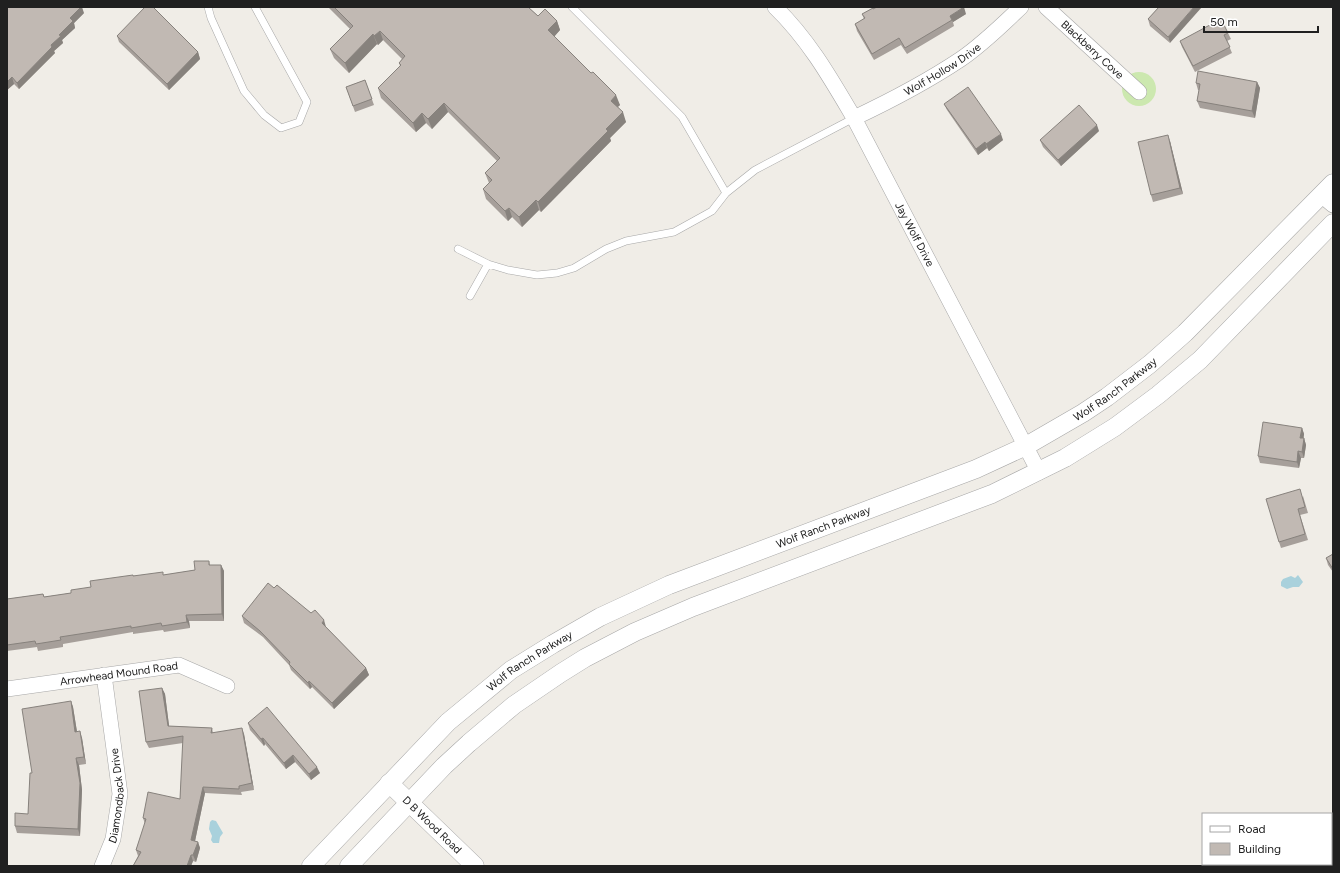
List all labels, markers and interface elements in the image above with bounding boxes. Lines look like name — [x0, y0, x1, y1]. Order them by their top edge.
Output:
scale bar — [1204, 8, 1318, 34]
text: 50 m — [1210, 15, 1238, 29]
street label: Blackberry Cove — [1058, 18, 1127, 81]
street label: Wolf Hollow Drive — [902, 40, 983, 98]
street label: Jay Wolf Drive — [893, 200, 937, 269]
street label: Wolf Ranch Parkway — [1071, 355, 1160, 424]
street label: Wolf Ranch Parkway — [774, 503, 872, 550]
street label: Wolf Ranch Parkway — [484, 628, 575, 694]
street label: Arrowhead Mound Road — [59, 659, 179, 688]
street label: Diamondback Drive — [105, 747, 127, 845]
street label: D B Wood Road — [400, 793, 464, 856]
legend — [1202, 813, 1332, 865]
text: Road — [1238, 822, 1266, 836]
text: Building — [1238, 842, 1281, 856]

